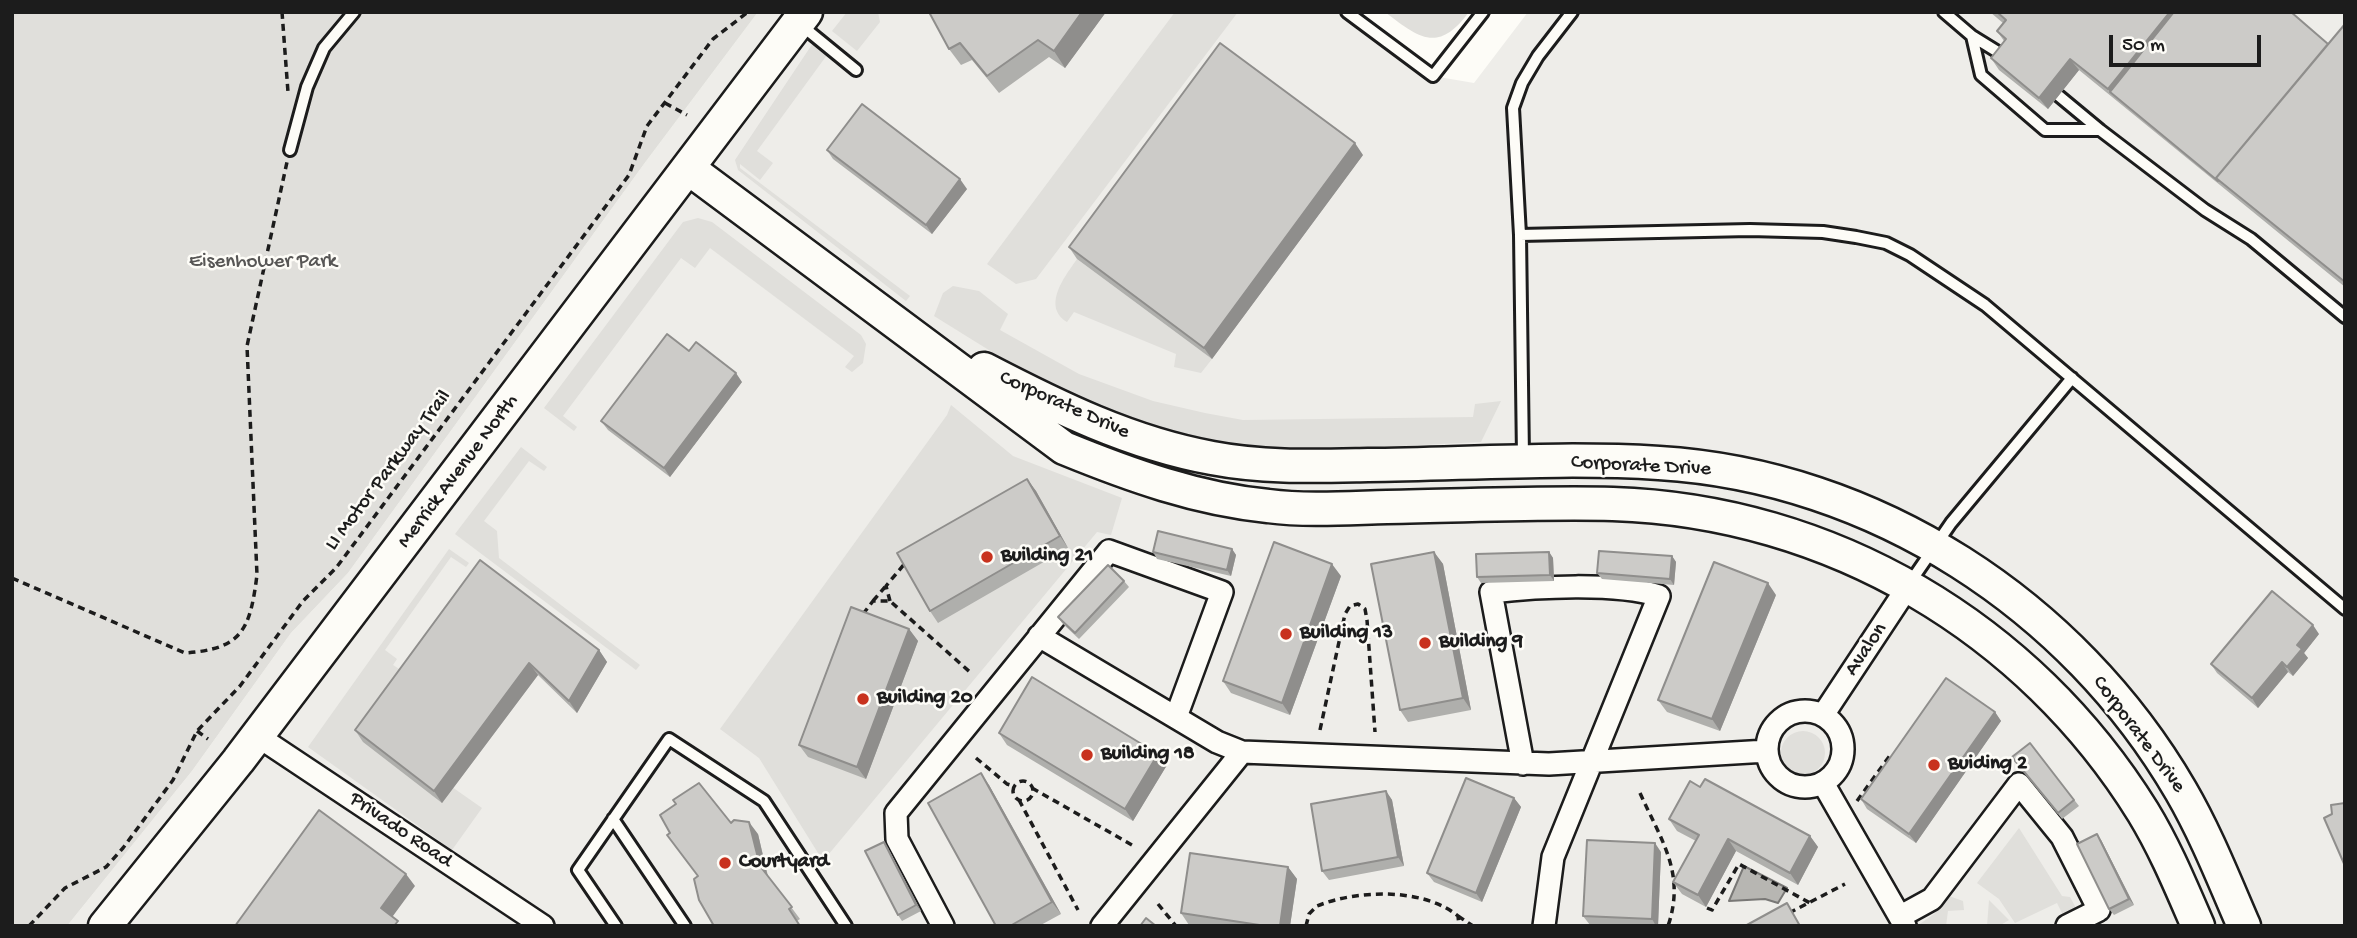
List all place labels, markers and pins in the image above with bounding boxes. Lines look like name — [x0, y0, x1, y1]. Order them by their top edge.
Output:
place label: Building 21 — [1001, 544, 1093, 570]
marker: Building 21 — [979, 549, 995, 565]
place label: Building 13 — [1300, 621, 1393, 647]
marker: Building 13 — [1278, 626, 1294, 642]
place label: Building 9 — [1439, 630, 1523, 656]
marker: Building 9 — [1417, 635, 1433, 651]
place label: Building 20 — [877, 686, 973, 712]
marker: Building 20 — [855, 691, 871, 707]
place label: Building 18 — [1101, 742, 1195, 768]
marker: Building 18 — [1079, 747, 1095, 763]
place label: Buiding 2 — [1948, 752, 2027, 778]
marker: Buiding 2 — [1926, 757, 1942, 773]
place label: Courtyard — [739, 850, 829, 876]
marker: Courtyard — [717, 855, 733, 871]

